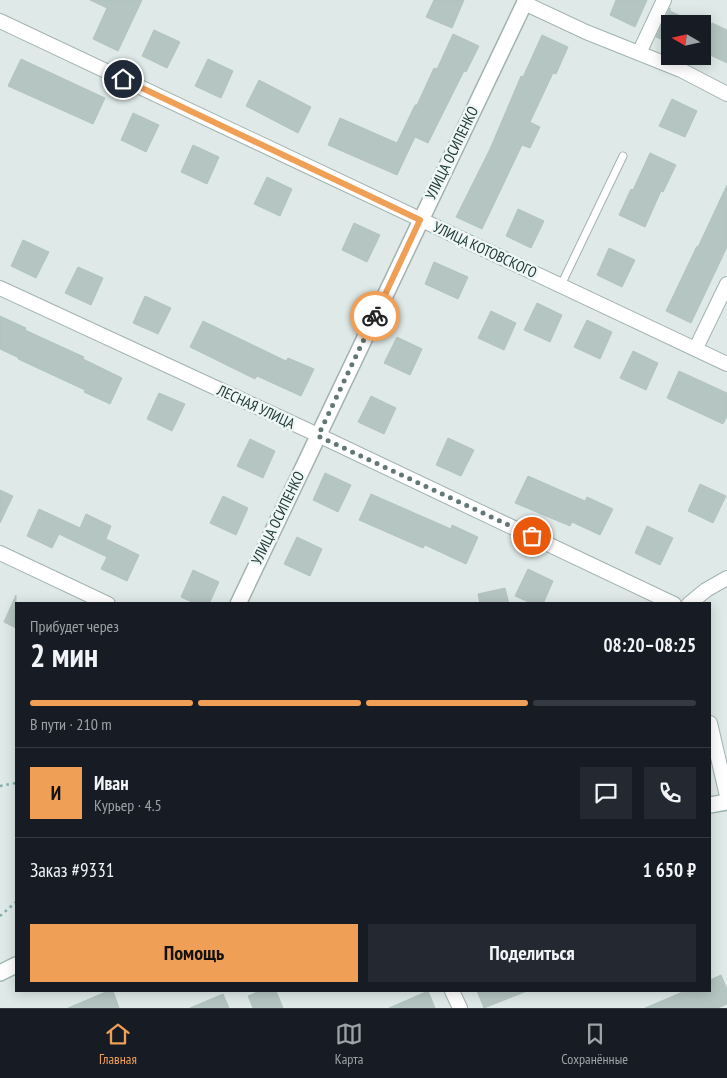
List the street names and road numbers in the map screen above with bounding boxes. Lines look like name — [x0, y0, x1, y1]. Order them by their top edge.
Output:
street label: УЛИЦА ОСИПЕНКО — [421, 103, 482, 202]
street label: УЛИЦА КОТОВСКОГО — [430, 217, 540, 282]
street label: ЛЕСНАЯ УЛИЦА — [214, 380, 299, 433]
street label: УЛИЦА ОСИПЕНКО — [247, 468, 308, 567]

